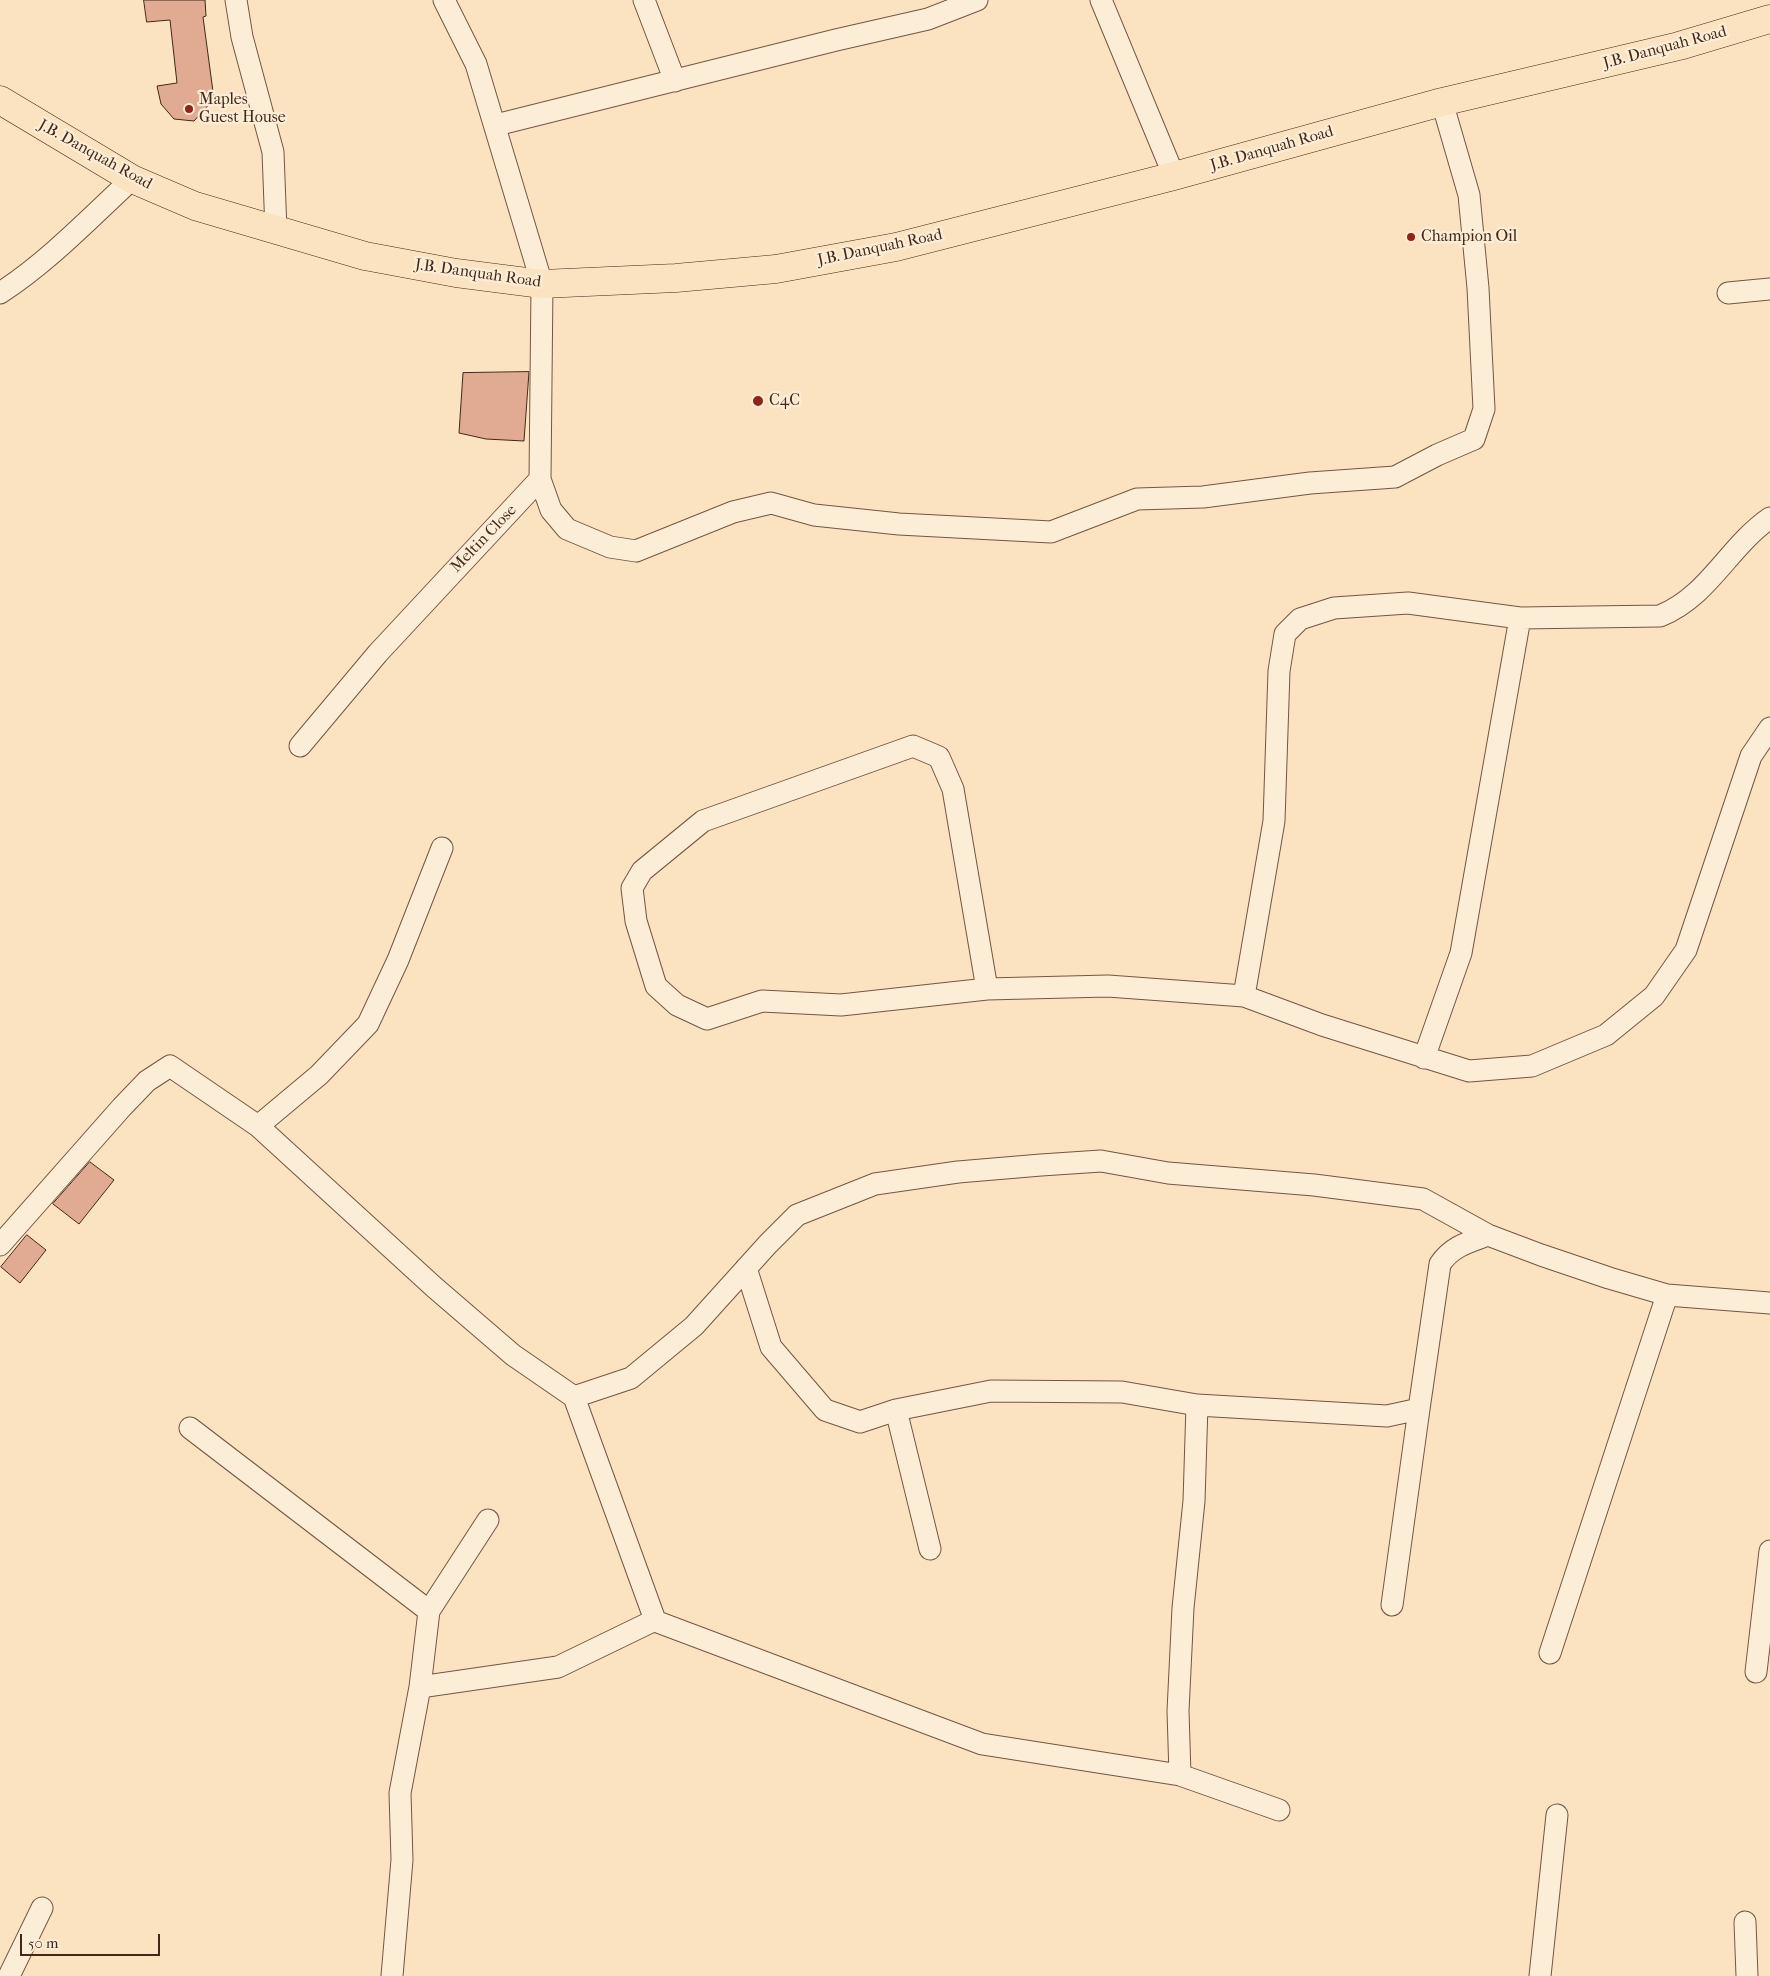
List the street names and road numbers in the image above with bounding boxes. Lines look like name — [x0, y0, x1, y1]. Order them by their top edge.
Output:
street label: J.B. Danquah Road — [1601, 22, 1729, 74]
street label: J.B. Danquah Road — [35, 116, 155, 194]
street label: J.B. Danquah Road — [1208, 122, 1336, 176]
street label: J.B. Danquah Road — [816, 225, 944, 271]
street label: J.B. Danquah Road — [414, 256, 542, 292]
street label: Meltin Close — [447, 501, 521, 577]

